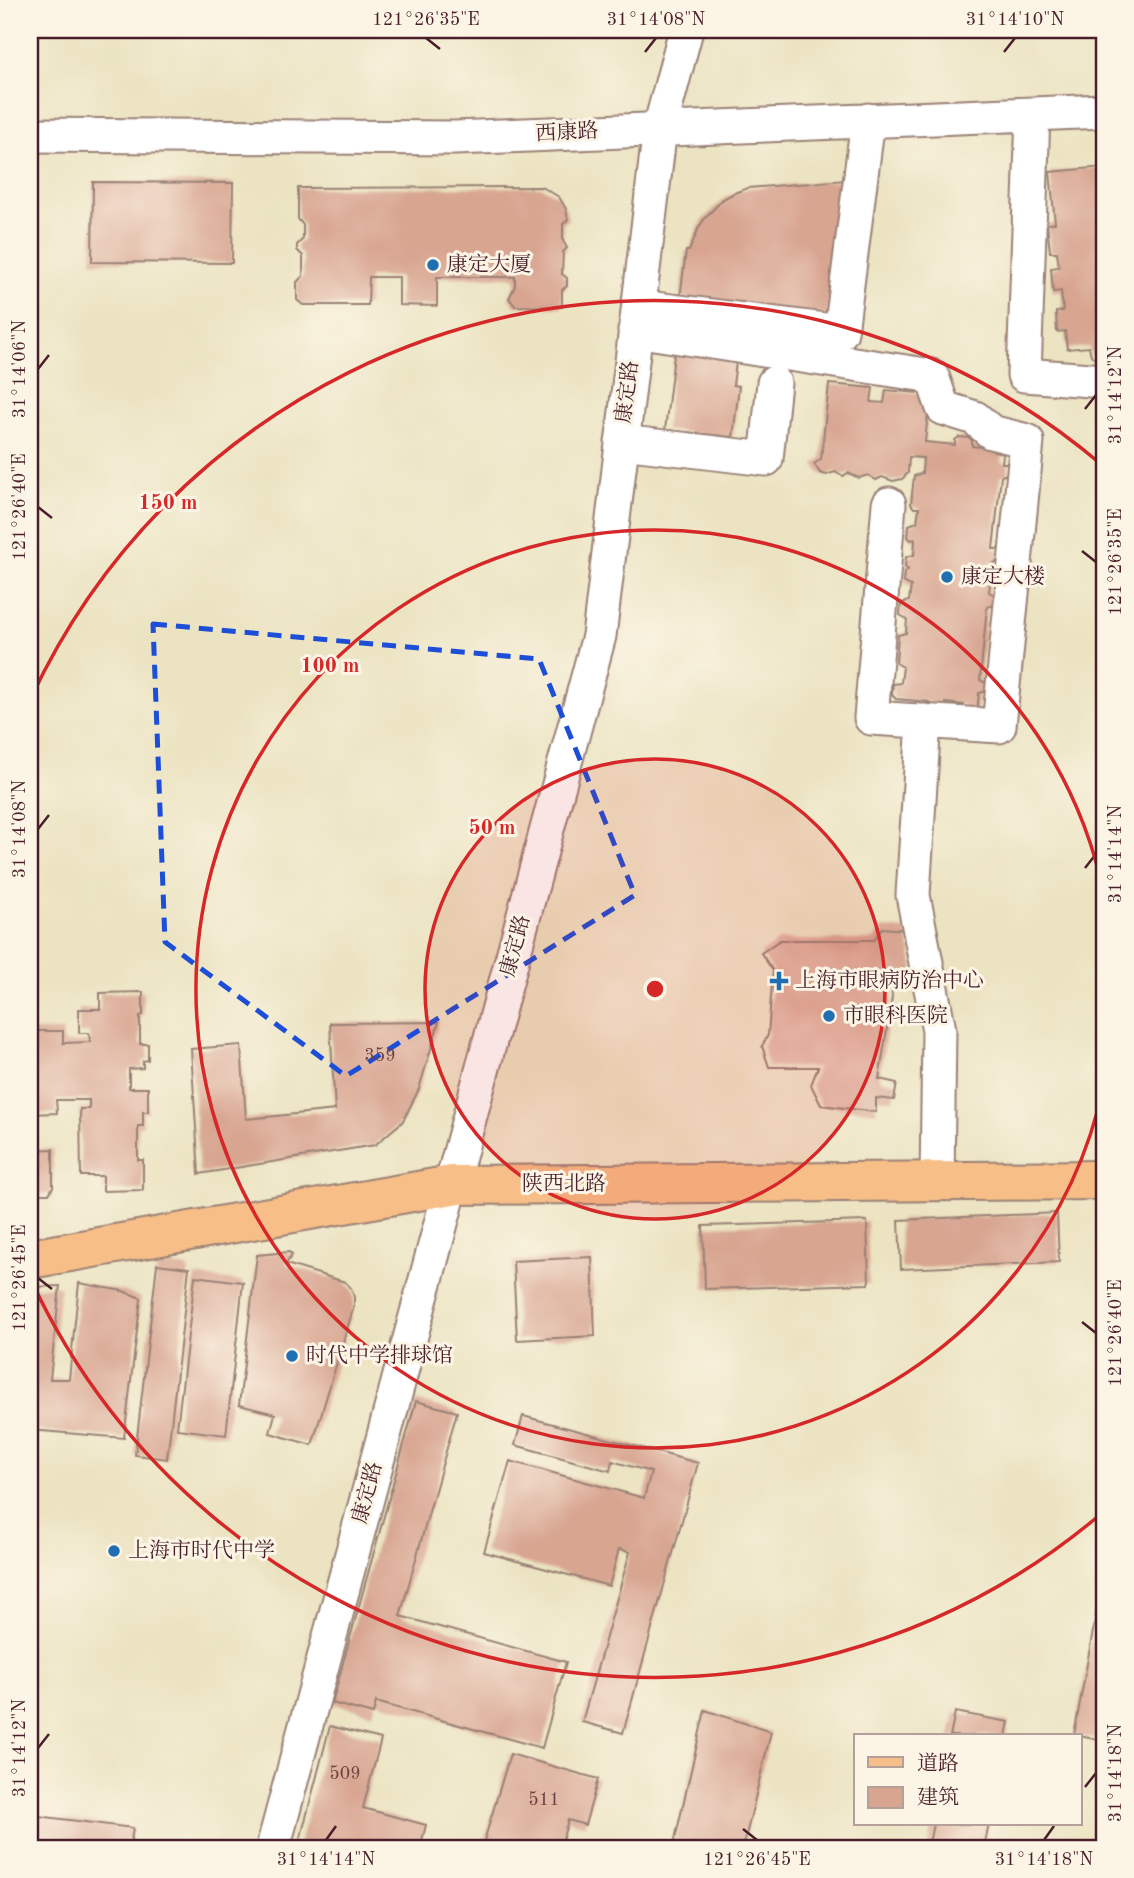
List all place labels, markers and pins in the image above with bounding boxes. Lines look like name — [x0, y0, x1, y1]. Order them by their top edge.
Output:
place label: 康定大厦 — [447, 253, 531, 276]
marker: 康定大厦 — [425, 257, 441, 273]
place label: 康定大楼 — [961, 565, 1045, 588]
marker: 康定大楼 — [939, 569, 955, 585]
place label: 上海市眼病防治中心 — [795, 969, 984, 992]
marker: 上海市眼病防治中心 — [769, 971, 789, 991]
centre of rings — [643, 977, 667, 1001]
place label: 市眼科医院 — [843, 1004, 948, 1027]
marker: 市眼科医院 — [821, 1008, 837, 1024]
place label: 时代中学排球馆 — [306, 1344, 453, 1367]
marker: 时代中学排球馆 — [284, 1348, 300, 1364]
place label: 上海市时代中学 — [128, 1539, 275, 1562]
marker: 上海市时代中学 — [106, 1543, 122, 1559]

